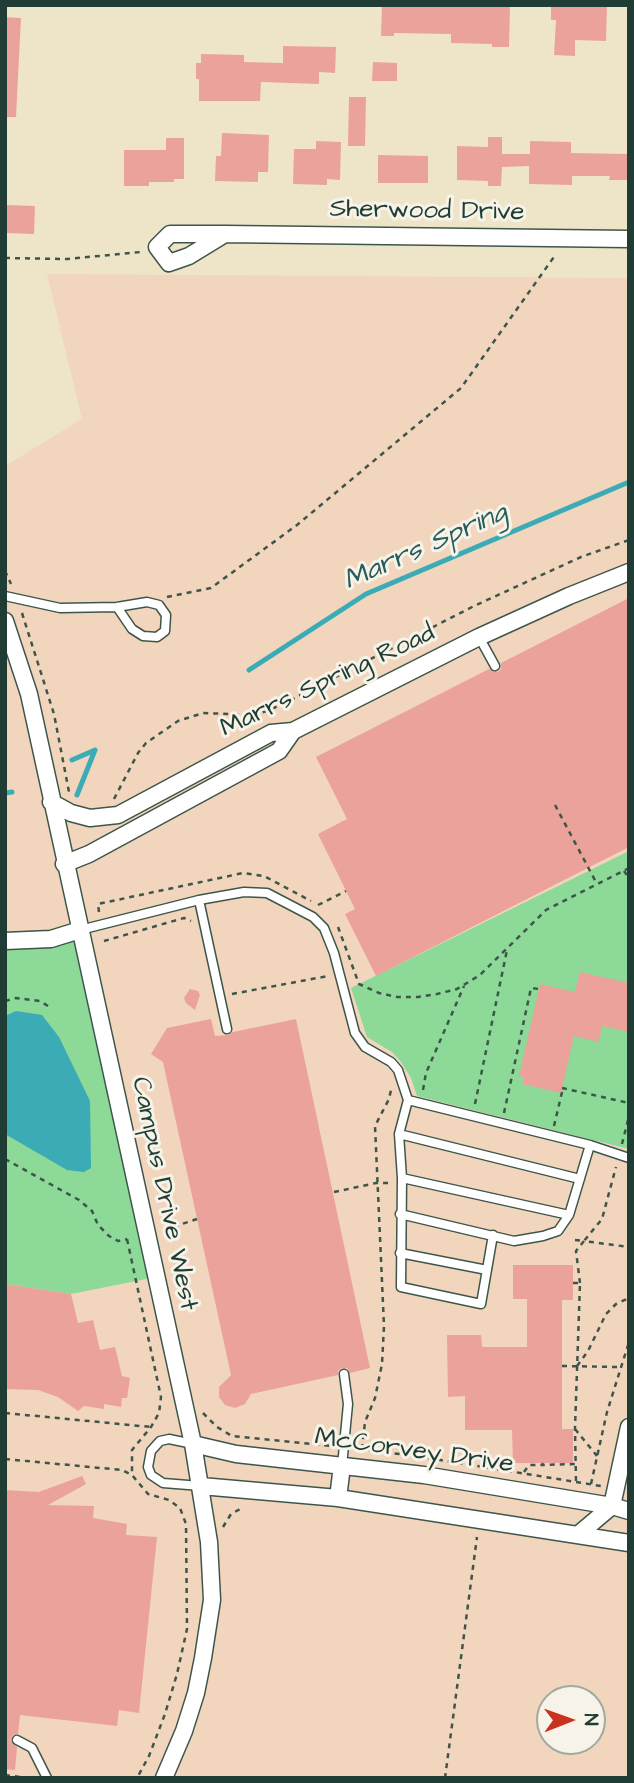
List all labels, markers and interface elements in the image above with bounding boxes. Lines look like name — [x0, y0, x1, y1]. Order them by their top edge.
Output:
street label: Sherwood Drive — [329, 195, 525, 229]
water label: Marrs Spring — [339, 497, 513, 599]
street label: Marrs Spring Road — [216, 619, 440, 745]
street label: Campus Drive West — [123, 1074, 203, 1314]
street label: McCorvey Drive — [313, 1423, 515, 1481]
north arrow — [536, 1685, 606, 1755]
text: N — [577, 1713, 604, 1726]

